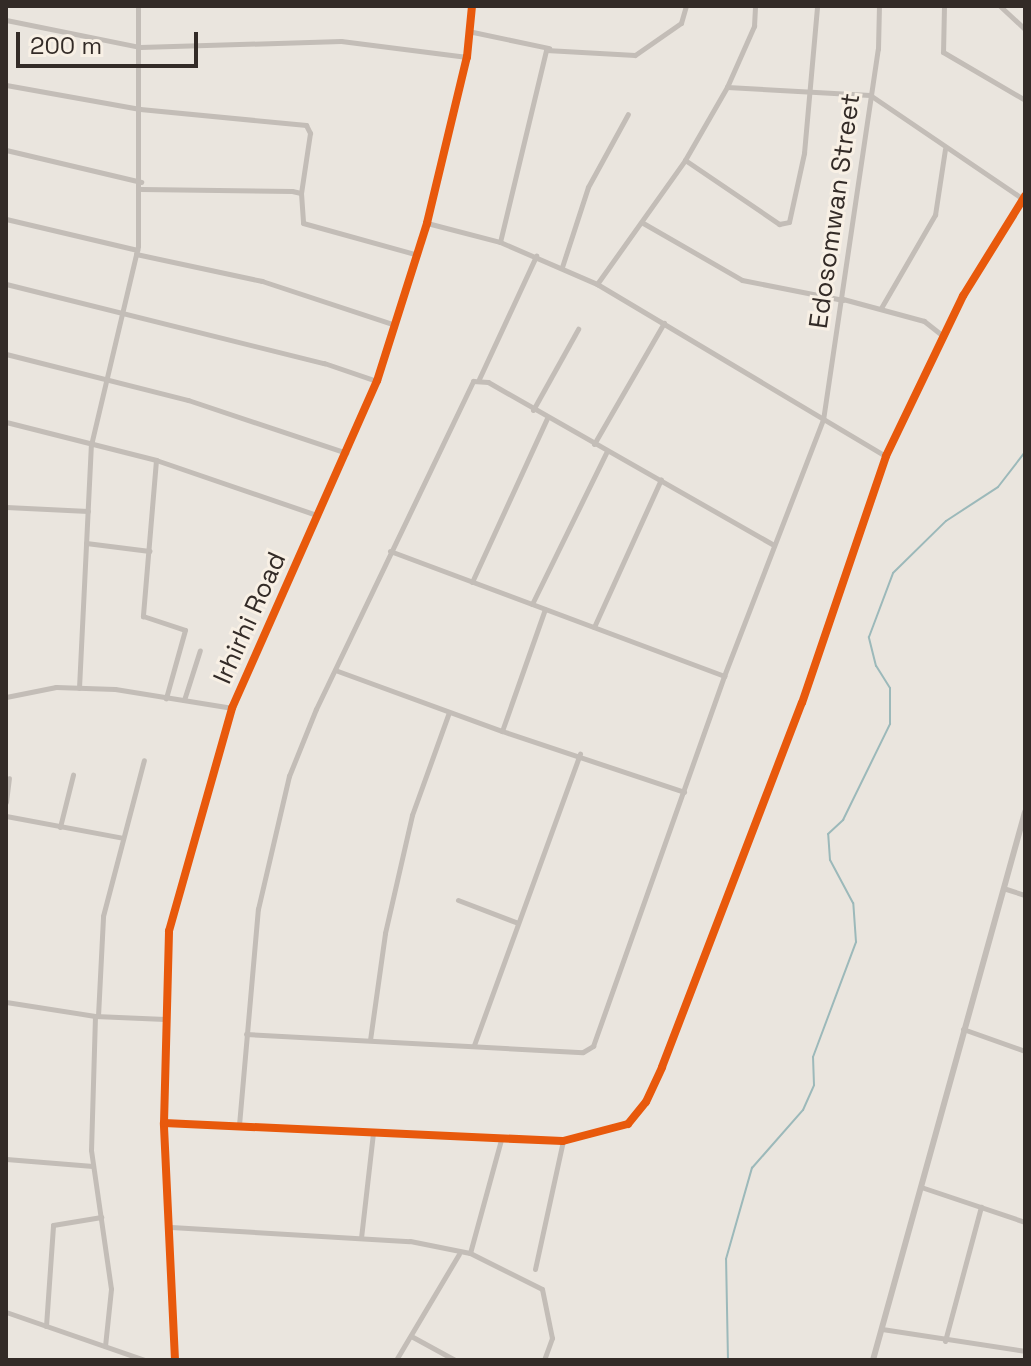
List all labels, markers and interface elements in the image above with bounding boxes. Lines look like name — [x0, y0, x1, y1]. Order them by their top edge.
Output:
scale bar — [20, 16, 202, 66]
text: 200 m — [30, 30, 102, 61]
street label: Edosomwan Street — [803, 91, 867, 331]
street label: Irhirhi Road — [207, 547, 293, 689]

